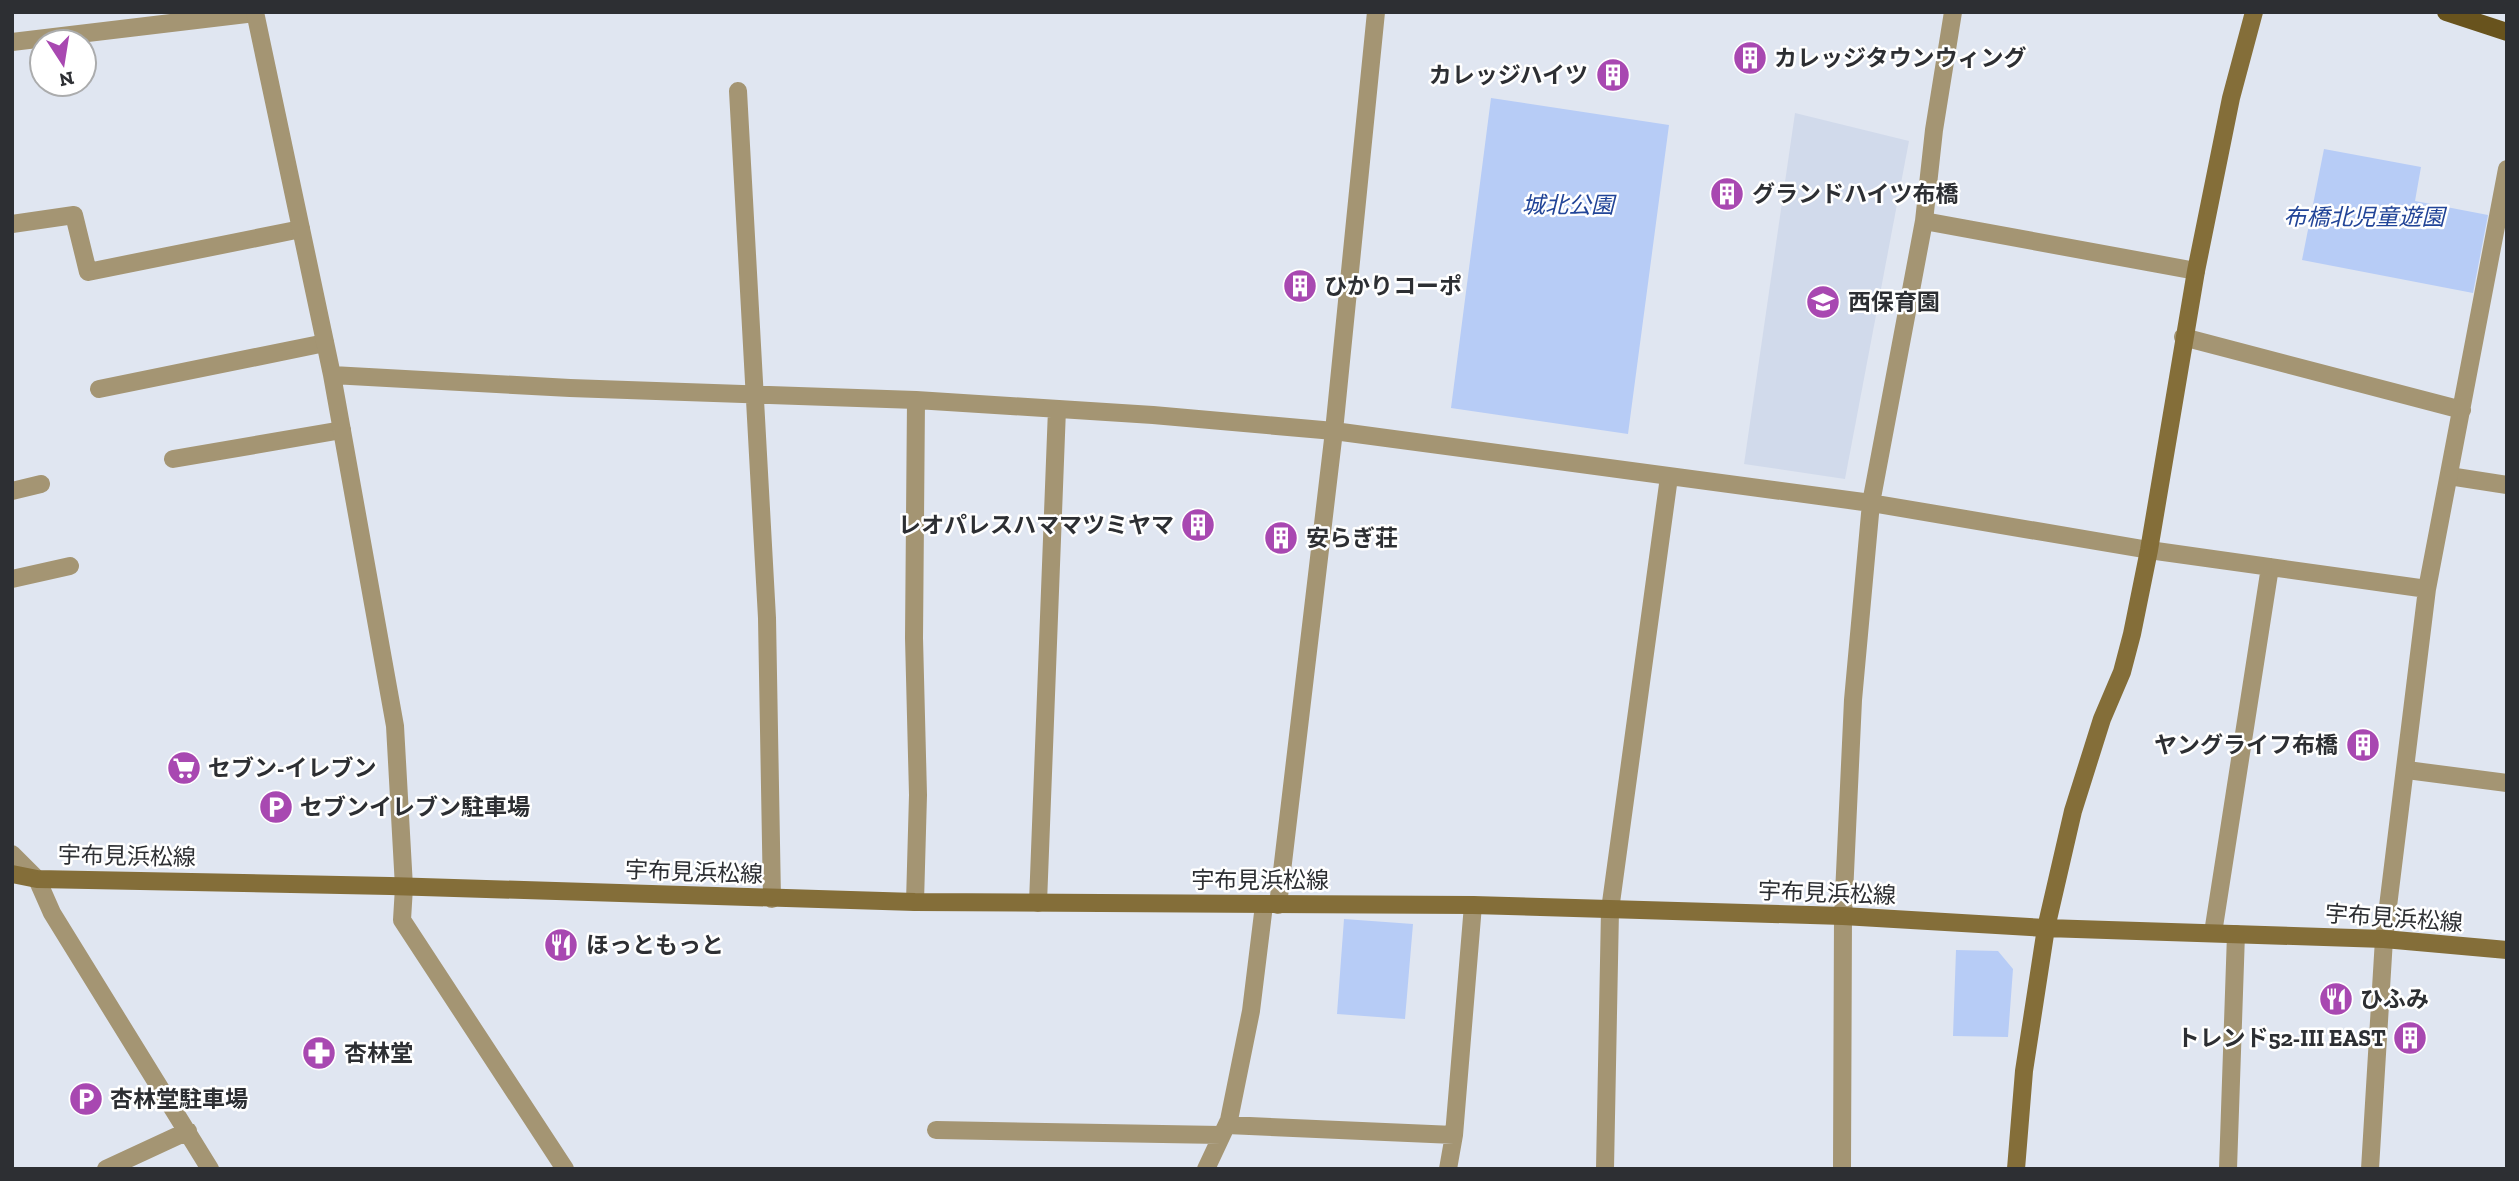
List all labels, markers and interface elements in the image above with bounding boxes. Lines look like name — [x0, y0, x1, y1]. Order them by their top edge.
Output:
north arrow — [28, 28, 98, 98]
building icon: カレッジタウンウィング — [1731, 39, 1769, 77]
place label: カレッジタウンウィング — [1774, 44, 2027, 72]
building icon: カレッジハイツ — [1594, 56, 1632, 94]
place label: カレッジハイツ — [1429, 61, 1588, 89]
text: N — [57, 66, 76, 92]
building icon: グランドハイツ布橋 — [1708, 175, 1746, 213]
place label: グランドハイツ布橋 — [1752, 180, 1959, 208]
park label: 城北公園 — [1522, 191, 1617, 219]
park label: 布橋北児童遊園 — [2284, 203, 2448, 231]
building icon: ひかりコーポ — [1281, 267, 1319, 305]
place label: ひかりコーポ — [1324, 272, 1462, 300]
school or university icon: 西保育園 — [1804, 283, 1842, 321]
place label: 西保育園 — [1848, 288, 1940, 316]
building icon: レオパレスハママツミヤマ — [1179, 506, 1217, 544]
place label: レオパレスハママツミヤマ — [898, 511, 1174, 539]
building icon: 安らぎ荘 — [1262, 519, 1300, 557]
place label: 安らぎ荘 — [1306, 524, 1398, 552]
building icon: ヤングライフ布橋 — [2344, 726, 2382, 764]
place label: ヤングライフ布橋 — [2154, 731, 2338, 759]
supermarket icon: セブン-イレブン — [165, 749, 203, 787]
place label: セブン-イレブン — [208, 754, 376, 782]
parking icon: セブンイレブン駐車場 — [257, 788, 295, 826]
place label: セブンイレブン駐車場 — [300, 793, 530, 821]
street label: 宇布見浜松線 — [58, 841, 196, 871]
street label: 宇布見浜松線 — [625, 856, 763, 888]
street label: 宇布見浜松線 — [1191, 866, 1329, 894]
street label: 宇布見浜松線 — [1758, 877, 1896, 909]
street label: 宇布見浜松線 — [2324, 899, 2464, 937]
restaurant icon: ほっともっと — [542, 926, 580, 964]
place label: ほっともっと — [586, 931, 724, 959]
restaurant icon: ひふみ — [2317, 980, 2355, 1018]
place label: ひふみ — [2360, 985, 2429, 1013]
building icon: トレンド52-III EAST — [2391, 1019, 2429, 1057]
place label: トレンド52-III EAST — [2176, 1024, 2386, 1052]
pharmacy icon: 杏林堂 — [300, 1034, 338, 1072]
place label: 杏林堂 — [344, 1039, 413, 1067]
parking icon: 杏林堂駐車場 — [67, 1080, 105, 1118]
place label: 杏林堂駐車場 — [110, 1085, 248, 1113]

